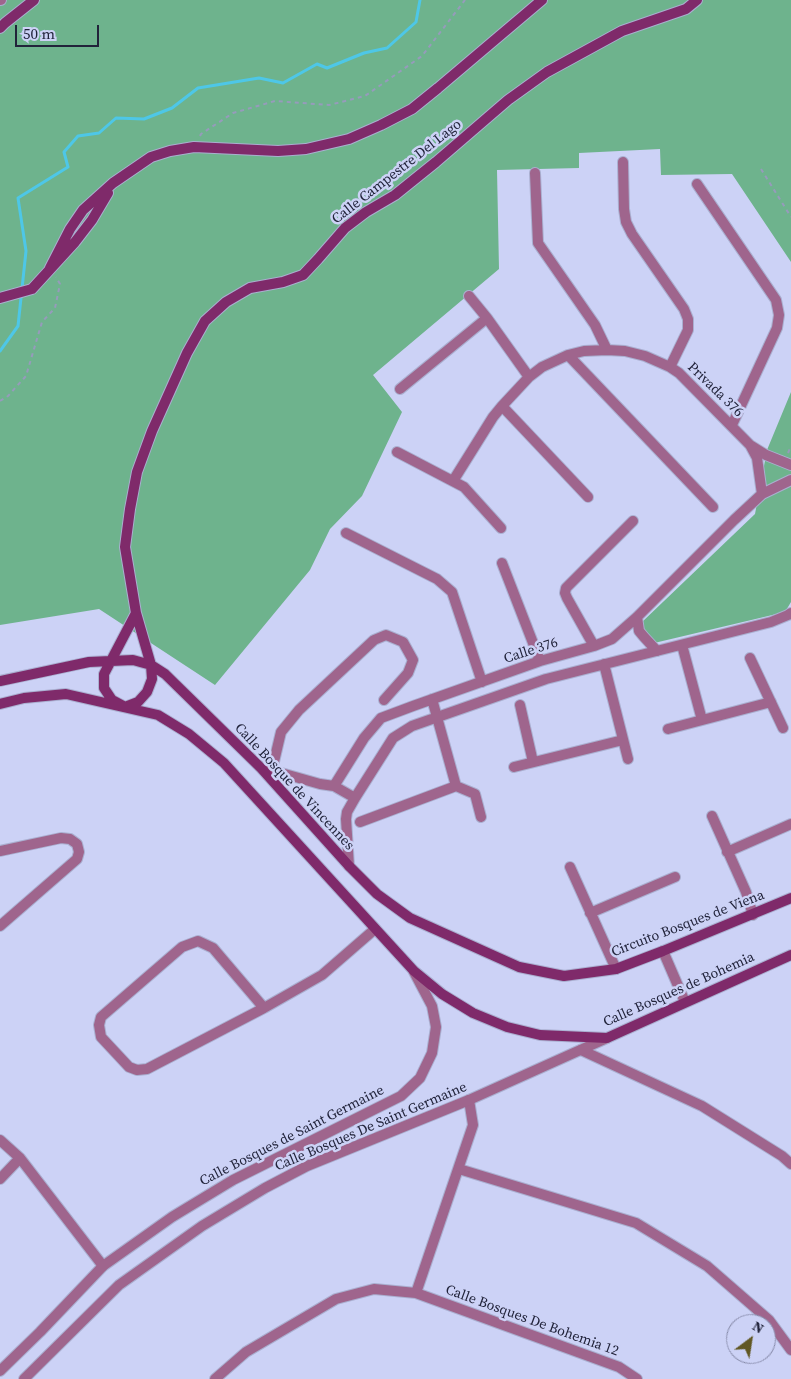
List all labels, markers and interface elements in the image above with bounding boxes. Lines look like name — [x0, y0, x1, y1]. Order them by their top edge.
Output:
scale bar — [18, 15, 101, 47]
text: 50 m — [23, 23, 55, 44]
street label: Calle Campestre Del Lago — [329, 116, 465, 228]
street label: Privada 376 — [684, 359, 746, 421]
street label: Calle 376 — [502, 634, 560, 668]
street label: Calle Bosque de Vincennes — [231, 720, 357, 854]
street label: Circuito Bosques de Viena — [609, 887, 767, 961]
street label: Calle Bosques de Bohemia — [601, 949, 757, 1031]
street label: Calle Bosques De Saint Germaine — [273, 1079, 469, 1175]
street label: Calle Bosques de Saint Germaine — [197, 1082, 387, 1190]
street label: Calle Bosques De Bohemia 12 — [443, 1282, 621, 1360]
north arrow — [726, 1314, 776, 1364]
text: N — [749, 1316, 768, 1338]

